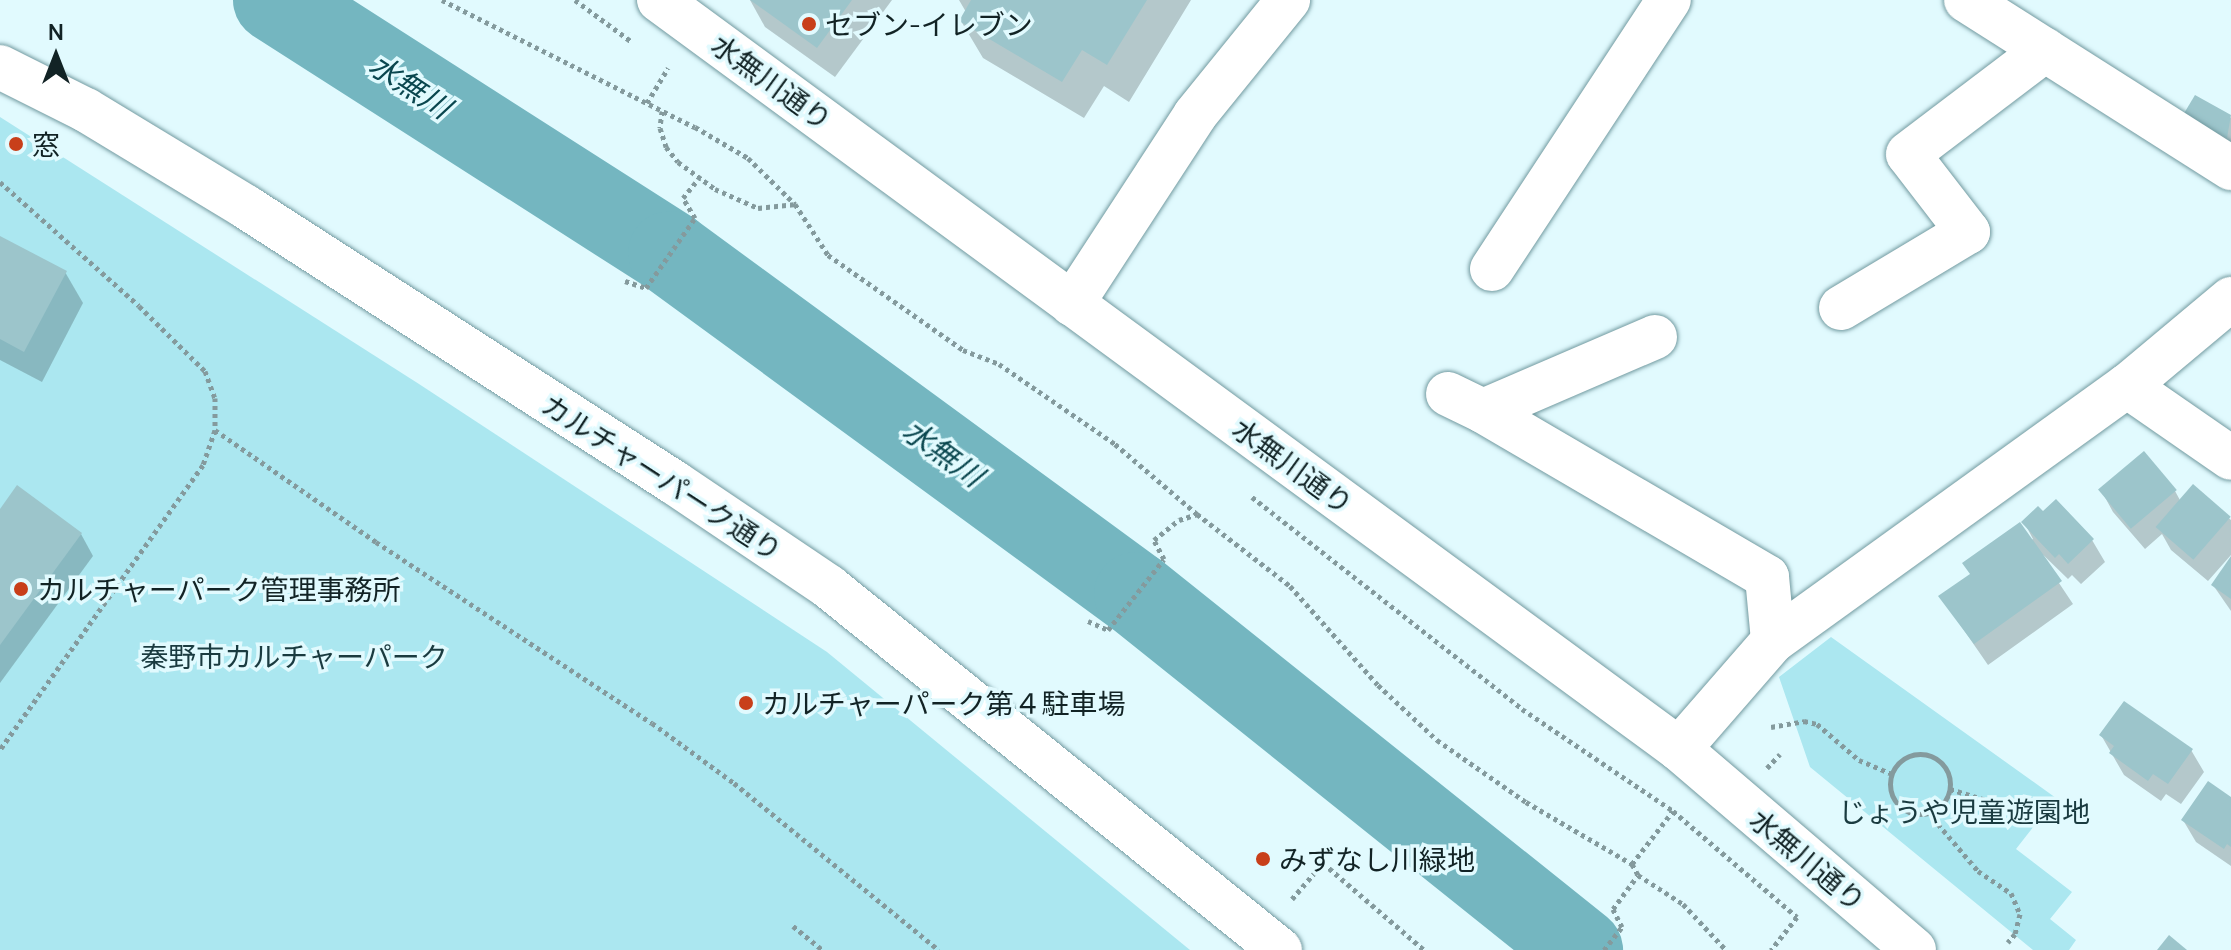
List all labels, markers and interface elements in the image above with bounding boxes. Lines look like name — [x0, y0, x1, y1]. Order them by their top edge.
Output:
place label: セブン-イレブン — [825, 7, 1033, 41]
marker: セブン-イレブン — [800, 15, 818, 33]
north arrow — [16, 16, 96, 96]
text: N — [48, 17, 64, 47]
street label: 水無川通り — [705, 27, 839, 137]
water label: 水無川 — [362, 46, 458, 126]
place label: 窓 — [32, 127, 60, 161]
marker: 窓 — [7, 135, 25, 153]
street label: カルチャーパーク通り — [535, 387, 789, 567]
street label: 水無川通り — [1226, 411, 1360, 521]
water label: 水無川 — [896, 412, 990, 494]
place label: カルチャーパーク管理事務所 — [37, 572, 401, 606]
marker: カルチャーパーク管理事務所 — [12, 580, 30, 598]
park label: 秦野市カルチャーパーク — [140, 639, 448, 673]
place label: カルチャーパーク第４駐車場 — [762, 686, 1126, 720]
marker: カルチャーパーク第４駐車場 — [737, 694, 755, 712]
park label: じょうや児童遊園地 — [1838, 794, 2090, 828]
street label: 水無川通り — [1744, 802, 1872, 918]
place label: みずなし川緑地 — [1279, 842, 1475, 876]
marker: みずなし川緑地 — [1254, 850, 1272, 868]

